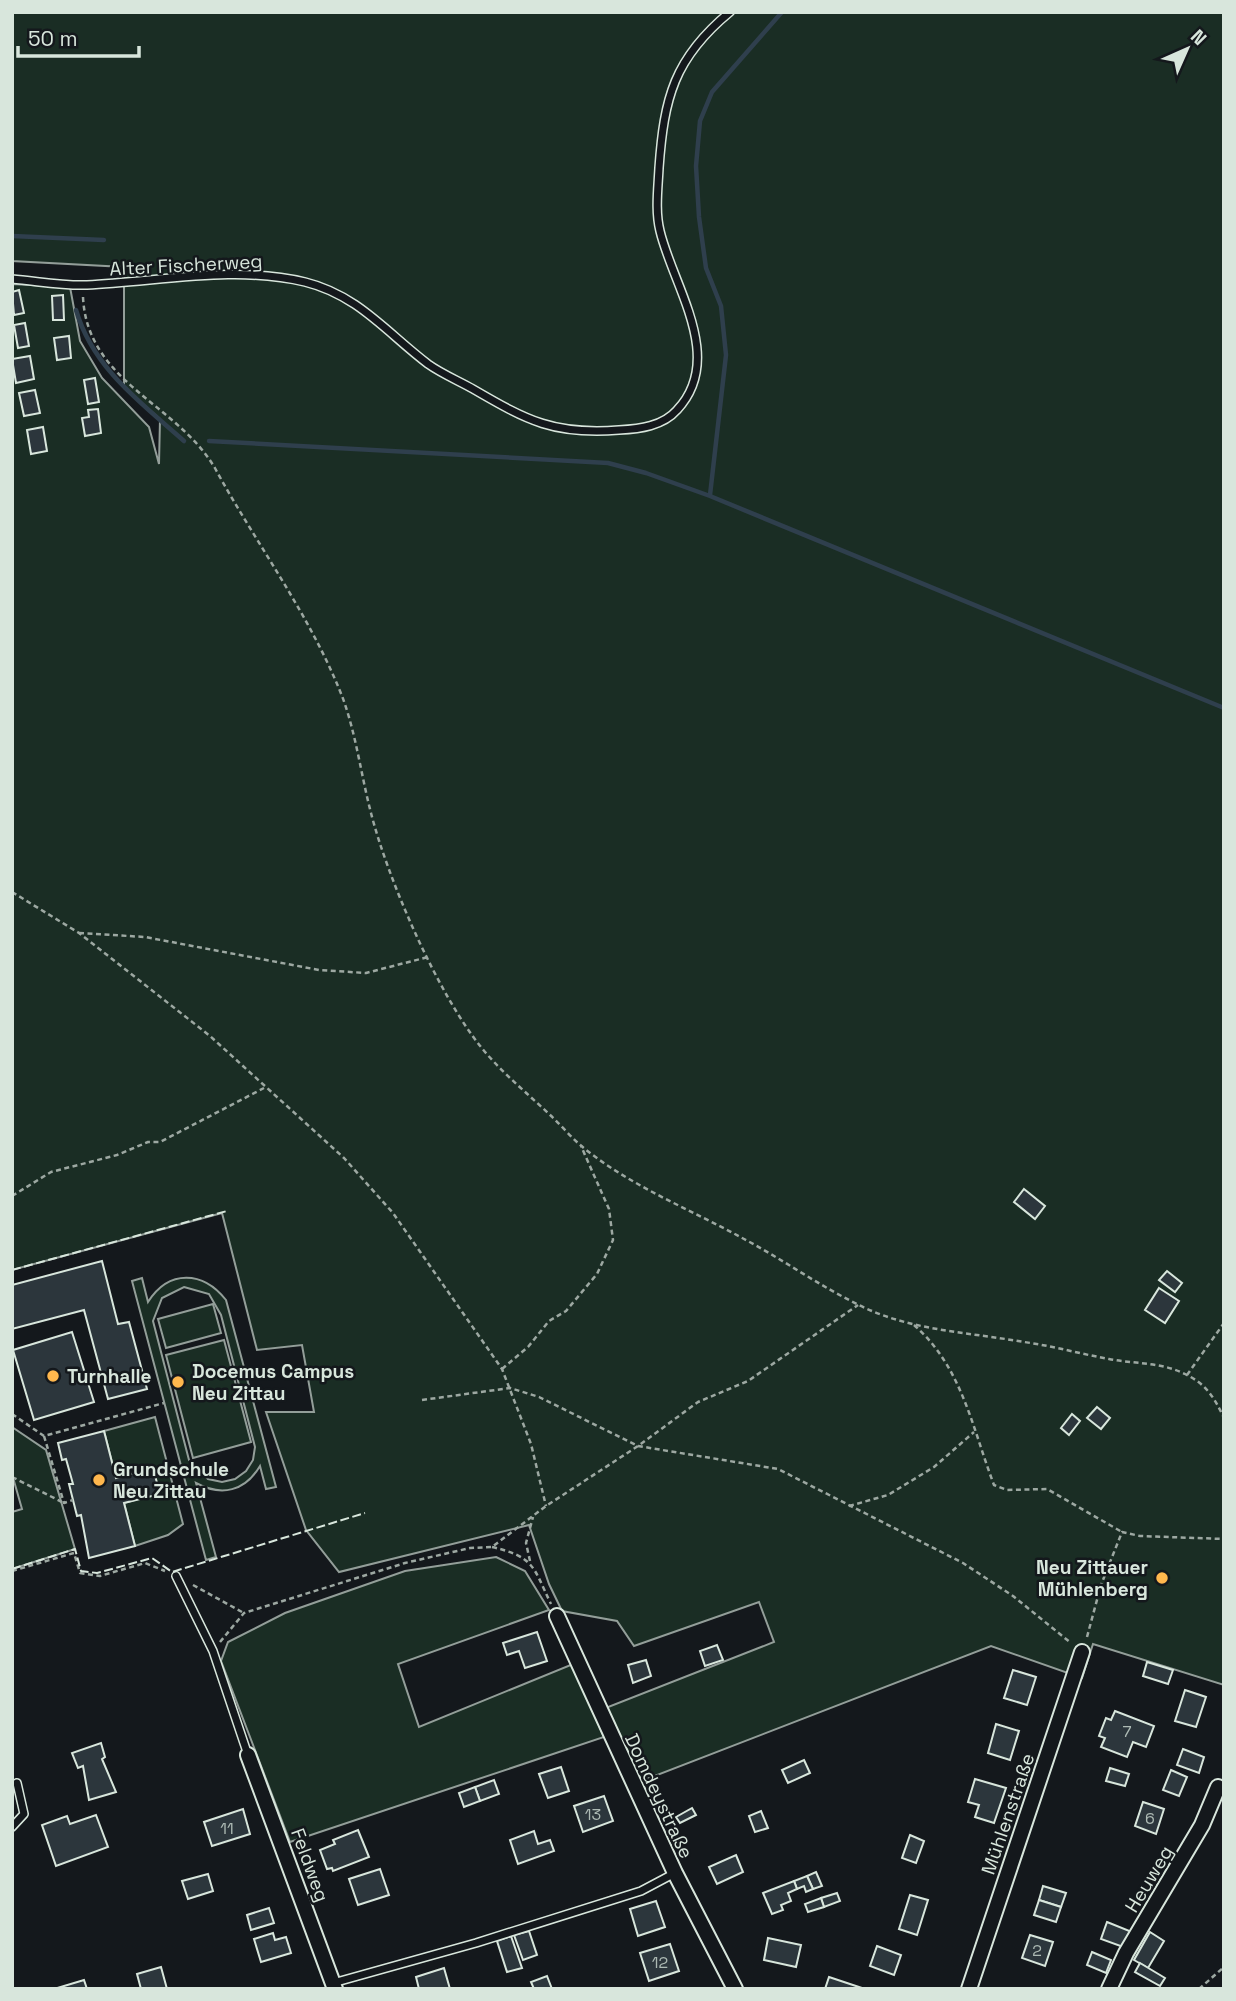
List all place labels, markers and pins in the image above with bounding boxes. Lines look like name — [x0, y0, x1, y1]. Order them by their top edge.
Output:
place label: Docemus Campus Neu Zittau — [192, 1359, 354, 1406]
place label: Turnhalle — [67, 1364, 152, 1389]
marker: Turnhalle — [45, 1368, 61, 1384]
marker: Docemus Campus Neu Zittau — [170, 1374, 186, 1390]
place label: Grundschule Neu Zittau — [113, 1457, 229, 1504]
marker: Grundschule Neu Zittau — [91, 1472, 107, 1488]
place label: Neu Zittauer Mühlenberg — [1036, 1555, 1148, 1602]
marker: Neu Zittauer Mühlenberg — [1154, 1570, 1170, 1586]

